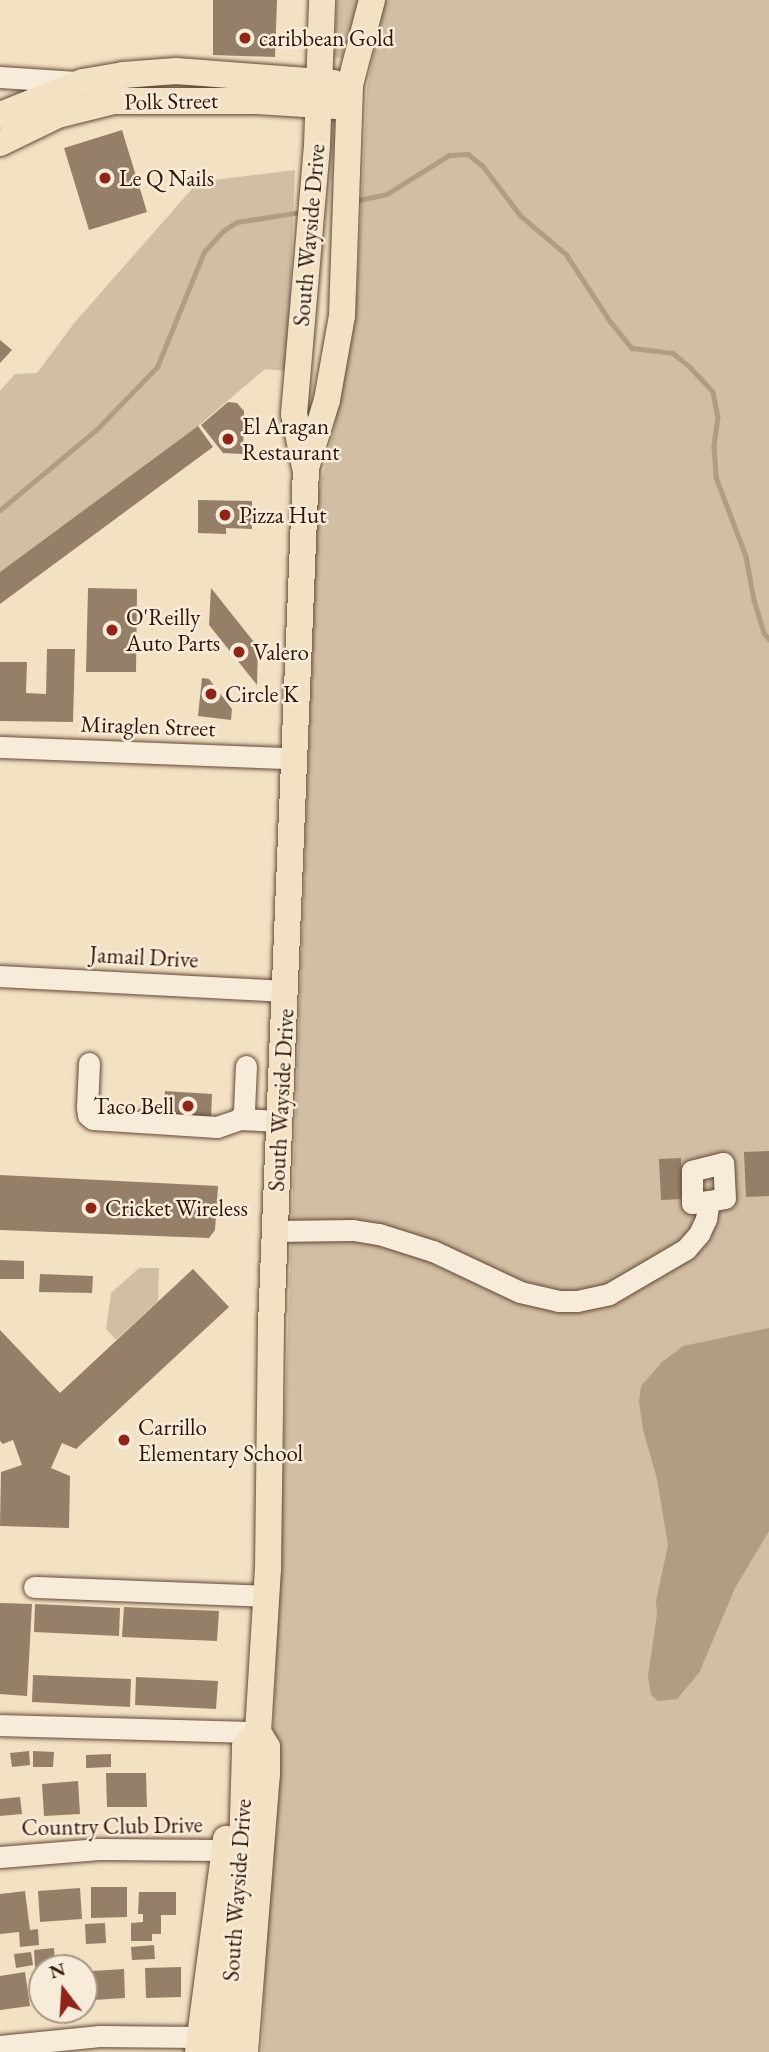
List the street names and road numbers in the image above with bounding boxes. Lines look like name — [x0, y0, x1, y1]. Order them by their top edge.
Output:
street label: Polk Street — [124, 86, 218, 116]
street label: South Wayside Drive — [287, 143, 331, 327]
street label: Miraglen Street — [80, 710, 216, 742]
street label: Jamail Drive — [89, 940, 199, 974]
street label: South Wayside Drive — [262, 1008, 300, 1192]
street label: South Wayside Drive — [217, 1798, 257, 1982]
street label: Country Club Drive — [21, 1811, 203, 1841]

